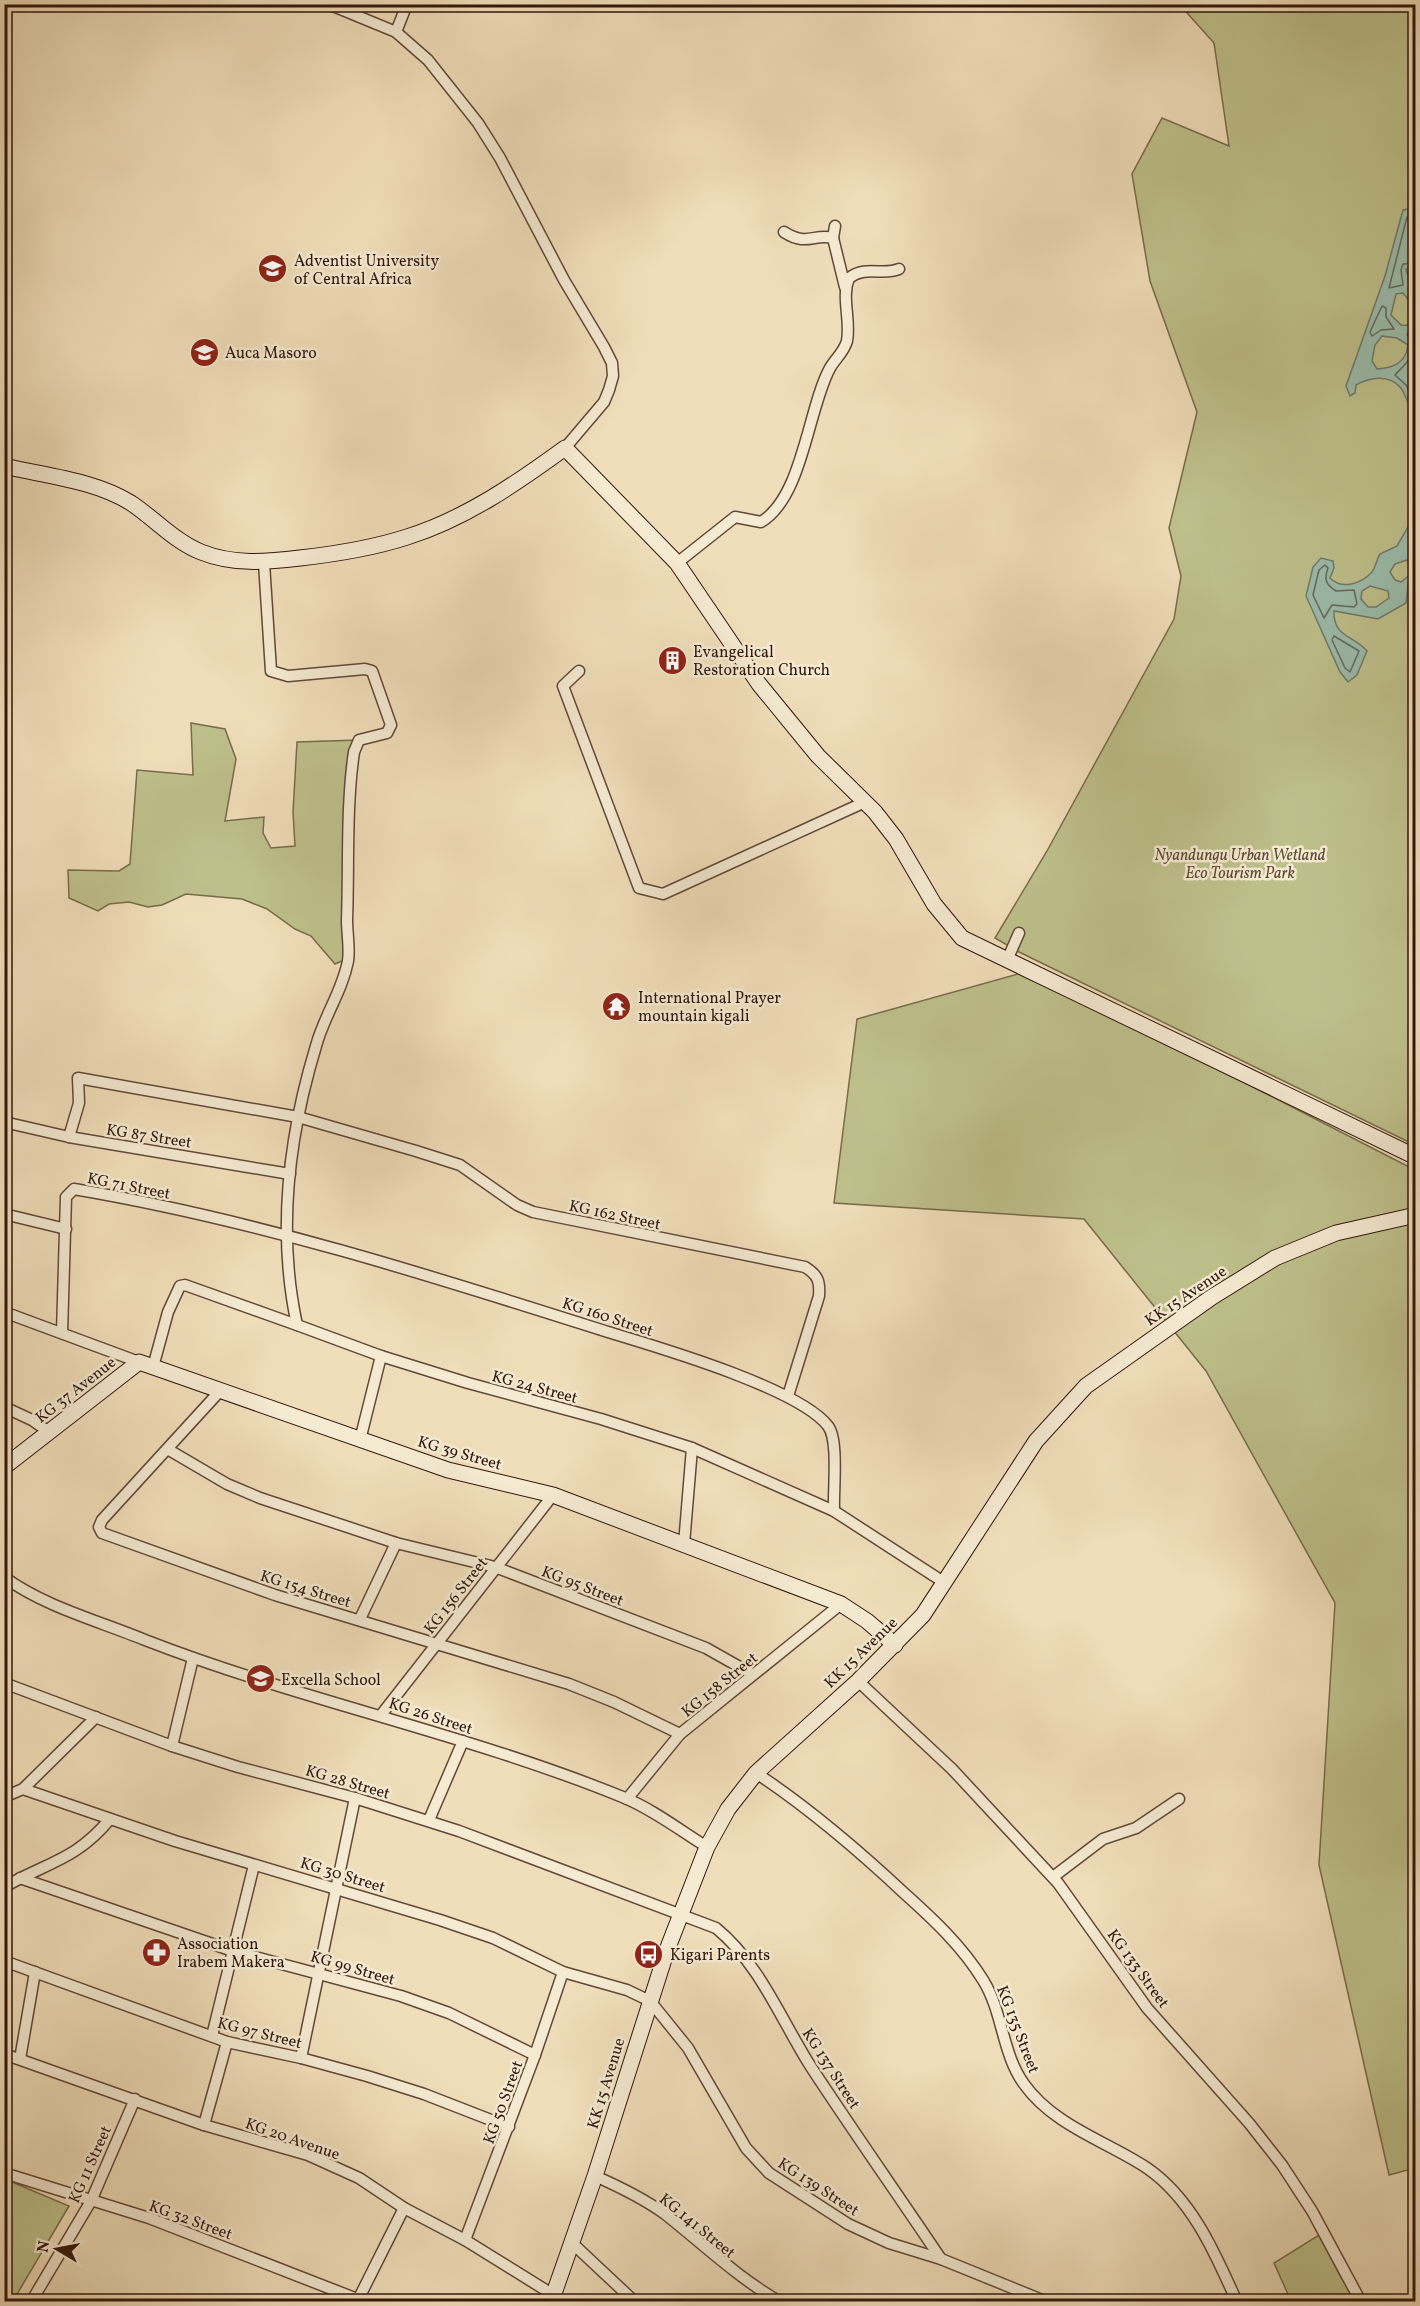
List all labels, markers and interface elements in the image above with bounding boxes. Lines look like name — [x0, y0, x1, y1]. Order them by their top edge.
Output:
place label: Adventist University of Central Africa — [294, 251, 440, 291]
school or university icon: Adventist University of Central Africa — [257, 253, 289, 285]
school or university icon: Auca Masoro — [188, 336, 220, 368]
place label: Auca Masoro — [225, 343, 317, 365]
place label: Evangelical Restoration Church — [693, 642, 830, 682]
building icon: Evangelical Restoration Church — [656, 644, 688, 676]
park label: Nyandungu Urban Wetland Eco Tourism Park — [1155, 845, 1326, 885]
place label: International Prayer mountain kigali — [638, 988, 781, 1028]
temple icon: International Prayer mountain kigali — [601, 990, 633, 1022]
street label: KG 87 Street — [104, 1119, 193, 1155]
street label: KG 71 Street — [85, 1168, 172, 1206]
street label: KG 162 Street — [567, 1195, 663, 1236]
street label: KK 15 Avenue — [1141, 1261, 1231, 1332]
street label: KG 160 Street — [559, 1293, 656, 1343]
street label: KG 37 Avenue — [31, 1352, 121, 1429]
street label: KG 24 Street — [489, 1366, 580, 1410]
street label: KG 39 Street — [415, 1431, 504, 1477]
street label: KG 156 Street — [419, 1553, 494, 1639]
street label: KG 95 Street — [538, 1561, 627, 1613]
street label: KG 154 Street — [257, 1566, 354, 1614]
street label: KK 15 Avenue — [820, 1613, 903, 1694]
street label: KG 158 Street — [677, 1648, 763, 1723]
school or university icon: Excella School — [244, 1663, 276, 1695]
place label: Excella School — [281, 1670, 381, 1692]
street label: KG 26 Street — [386, 1693, 476, 1741]
street label: KG 28 Street — [303, 1760, 393, 1806]
street label: KG 30 Street — [297, 1853, 388, 1899]
street label: KG 133 Street — [1101, 1925, 1174, 2014]
place label: Association Irabem Makera — [177, 1934, 285, 1974]
pharmacy icon: Association Irabem Makera — [140, 1936, 172, 1968]
bus stop icon: Kigari Parents — [633, 1938, 665, 1970]
place label: Kigari Parents — [670, 1945, 770, 1967]
street label: KG 99 Street — [308, 1946, 398, 1992]
street label: KG 135 Street — [990, 1983, 1044, 2077]
street label: KG 97 Street — [215, 2013, 304, 2055]
street label: KG 137 Street — [796, 2024, 865, 2114]
street label: KK 15 Avenue — [583, 2035, 631, 2132]
street label: KG 50 Street — [479, 2058, 529, 2148]
street label: KG 20 Avenue — [242, 2113, 343, 2166]
street label: KG 11 Street — [64, 2122, 118, 2207]
street label: KG 139 Street — [773, 2153, 863, 2222]
street label: KG 141 Street — [654, 2189, 740, 2264]
street label: KG 32 Street — [146, 2196, 235, 2246]
north arrow — [27, 2219, 87, 2279]
text: N — [32, 2239, 56, 2254]

